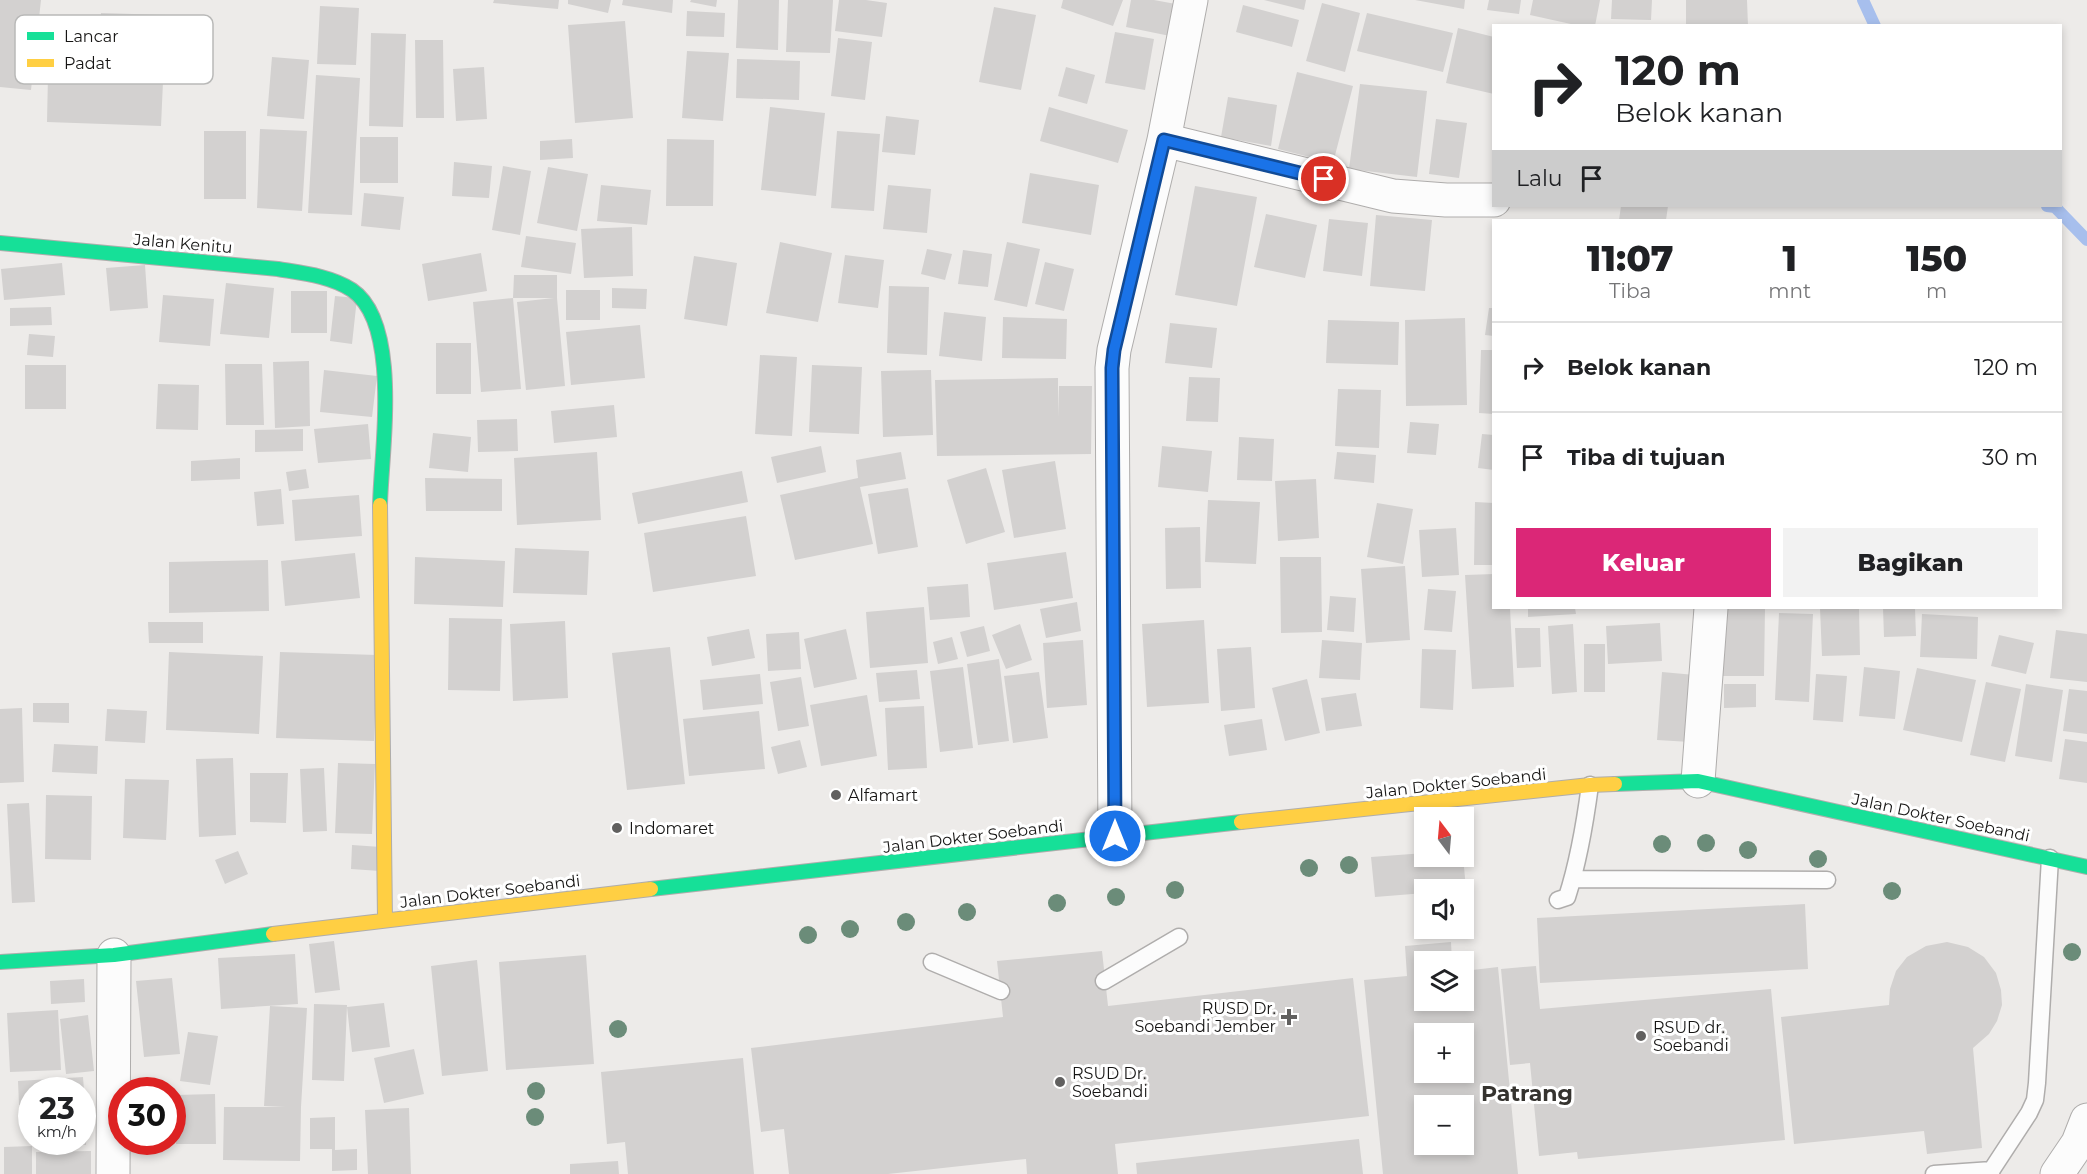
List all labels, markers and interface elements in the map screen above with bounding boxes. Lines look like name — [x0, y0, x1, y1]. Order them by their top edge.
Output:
legend — [15, 15, 213, 84]
text: Lancar — [64, 27, 119, 46]
text: 120 m — [1615, 44, 1741, 96]
icon: right — [1516, 48, 1594, 126]
text: Padat — [64, 54, 112, 73]
text: Belok kanan — [1615, 96, 1783, 129]
pin — [1298, 153, 1349, 204]
icon: arrive — [1307, 162, 1340, 195]
icon: arrive — [1575, 162, 1608, 195]
text: Lalu — [1516, 165, 1563, 192]
street label: Jalan Kenitu — [132, 230, 233, 257]
text: 11:07 — [1587, 236, 1674, 280]
text: 1 — [1783, 236, 1797, 280]
text: 150 — [1906, 236, 1967, 280]
text: Tiba — [1609, 279, 1651, 303]
text: mnt — [1768, 279, 1811, 303]
text: m — [1926, 279, 1947, 303]
icon: right — [1516, 351, 1549, 384]
text: Belok kanan — [1567, 354, 1711, 381]
text: 120 m — [1974, 354, 2038, 381]
icon: arrive — [1516, 441, 1549, 474]
text: Tiba di tujuan — [1567, 444, 1725, 471]
text: 30 m — [1982, 444, 2038, 471]
button: Keluar — [1516, 528, 1771, 597]
button: Bagikan — [1783, 528, 2038, 597]
street label: Jalan Dokter Soebandi — [1364, 765, 1547, 803]
place label: Alfamart — [848, 786, 919, 805]
marker: Alfamart — [829, 788, 843, 802]
street label: Jalan Dokter Soebandi — [1849, 789, 2032, 846]
position arrow — [1083, 804, 1147, 868]
north arrow — [1414, 807, 1474, 867]
map controls — [1414, 807, 1474, 1155]
street label: Jalan Dokter Soebandi — [881, 816, 1064, 857]
place label: Indomaret — [629, 819, 715, 838]
marker: Indomaret — [610, 821, 624, 835]
street label: Jalan Dokter Soebandi — [398, 871, 581, 912]
button: sound — [1414, 879, 1474, 939]
button: layers — [1414, 951, 1474, 1011]
place label: RUSD Dr. Soebandi Jember — [1134, 999, 1276, 1036]
marker: RUSD Dr. Soebandi Jember — [1280, 1008, 1298, 1026]
place label: RSUD dr. Soebandi — [1653, 1018, 1729, 1055]
button: + — [1414, 1023, 1474, 1083]
marker: RSUD dr. Soebandi — [1634, 1029, 1648, 1043]
place label: RSUD Dr. Soebandi — [1072, 1064, 1148, 1101]
marker: RSUD Dr. Soebandi — [1053, 1075, 1067, 1089]
speed limit sign: 30 — [108, 1077, 186, 1155]
district label: Patrang — [1481, 1080, 1573, 1107]
text: 23 — [39, 1090, 75, 1127]
button: − — [1414, 1095, 1474, 1155]
text: km/h — [37, 1122, 77, 1141]

